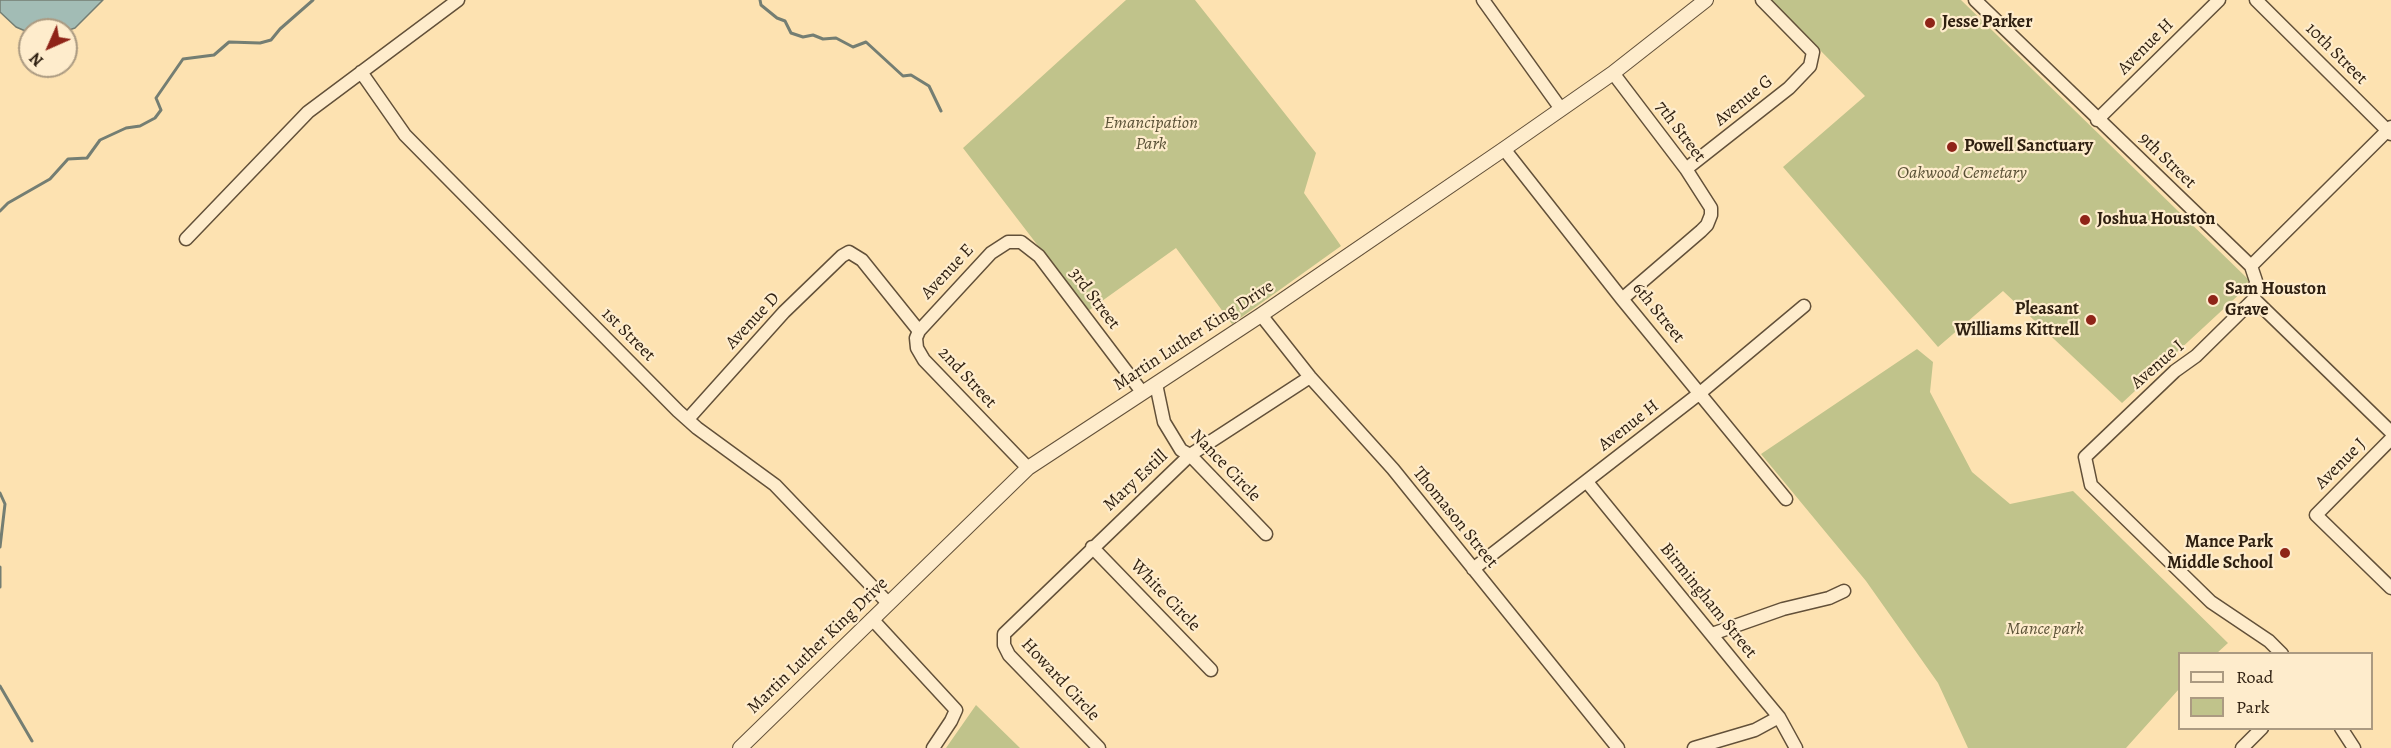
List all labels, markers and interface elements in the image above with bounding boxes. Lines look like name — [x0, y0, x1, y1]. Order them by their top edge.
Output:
place label: Jesse Parker — [1942, 12, 2033, 34]
street label: Avenue H — [2113, 14, 2179, 80]
marker: Jesse Parker — [1923, 16, 1937, 30]
north arrow — [18, 18, 78, 78]
street label: 10th Street — [2300, 18, 2372, 90]
text: N — [25, 47, 49, 71]
street label: Avenue G — [1710, 71, 1778, 131]
street label: 7th Street — [1650, 97, 1710, 167]
park label: Emancipation Park — [1104, 113, 1198, 156]
street label: 9th Street — [2134, 128, 2200, 194]
place label: Powell Sanctuary — [1964, 136, 2093, 158]
marker: Powell Sanctuary — [1945, 140, 1959, 154]
park label: Oakwood Cemetary — [1897, 163, 2027, 185]
place label: Joshua Houston — [2097, 209, 2215, 231]
marker: Joshua Houston — [2078, 213, 2092, 227]
street label: Avenue E — [917, 240, 979, 304]
street label: 3rd Street — [1064, 264, 1124, 334]
street label: Martin Luther King Drive — [1110, 276, 1278, 396]
street label: 6th Street — [1627, 278, 1689, 348]
place label: Sam Houston Grave — [2225, 279, 2326, 322]
street label: Avenue D — [721, 288, 785, 354]
marker: Sam Houston Grave — [2206, 293, 2220, 307]
place label: Pleasant Williams Kittrell — [1954, 299, 2079, 342]
street label: 1st Street — [597, 304, 659, 366]
marker: Pleasant Williams Kittrell — [2084, 313, 2098, 327]
street label: Avenue I — [2127, 336, 2189, 394]
street label: 2nd Street — [933, 343, 1001, 413]
street label: Avenue H — [1594, 396, 1664, 456]
street label: Nance Circle — [1185, 425, 1265, 507]
street label: Avenue J — [2311, 434, 2371, 494]
street label: Mary Estill — [1099, 446, 1173, 516]
street label: Thomason Street — [1408, 463, 1502, 573]
place label: Mance Park Middle School — [2167, 532, 2273, 574]
street label: Birmingham Street — [1655, 539, 1761, 663]
marker: Mance Park Middle School — [2278, 546, 2292, 560]
street label: White Circle — [1125, 556, 1205, 636]
street label: Martin Luther King Drive — [743, 573, 893, 719]
park label: Mance park — [2006, 619, 2084, 641]
street label: Howard Circle — [1016, 634, 1104, 726]
legend — [2178, 652, 2373, 730]
text: Road — [2236, 665, 2273, 689]
text: Park — [2236, 695, 2270, 719]

